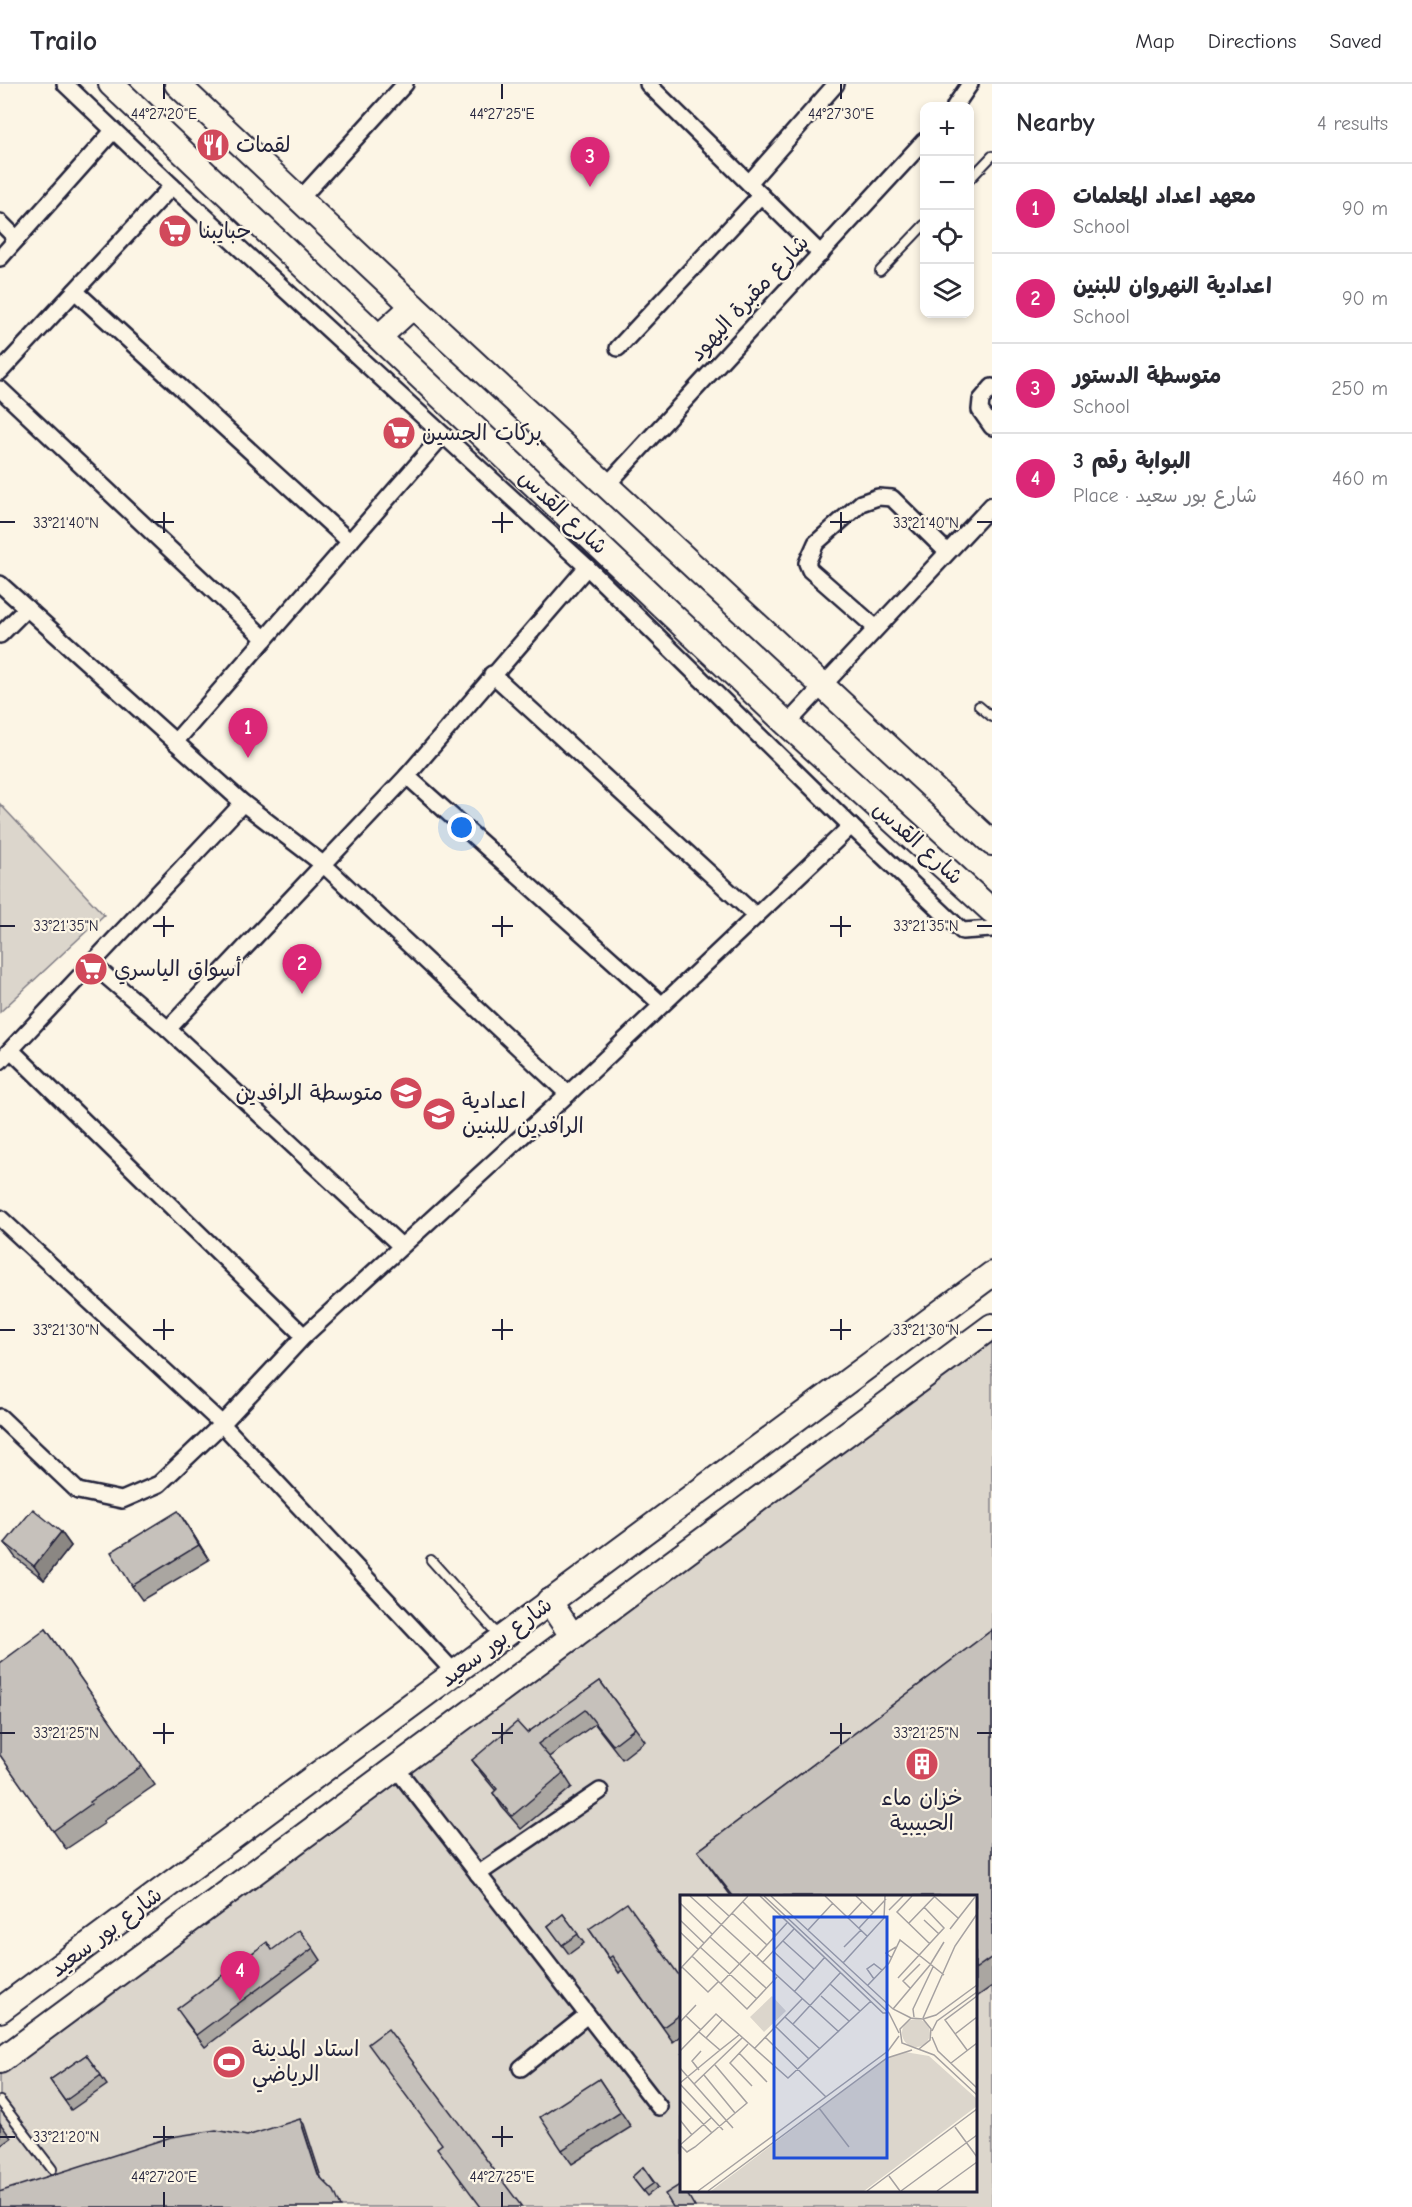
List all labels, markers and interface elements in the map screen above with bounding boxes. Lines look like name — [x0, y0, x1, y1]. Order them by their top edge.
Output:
text: Trailo — [30, 25, 97, 57]
text: Map — [1135, 29, 1175, 53]
text: Directions — [1208, 29, 1297, 53]
text: Saved — [1330, 29, 1382, 53]
map controls — [920, 102, 974, 318]
button: + — [920, 102, 974, 156]
text: 44°27'20"E — [131, 105, 197, 123]
text: 44°27'25"E — [469, 105, 535, 123]
text: 44°27'30"E — [808, 105, 874, 123]
text: Nearby — [1016, 108, 1095, 138]
text: 4 results — [1317, 112, 1388, 135]
restaurant icon: لقمات — [195, 127, 231, 163]
place label: لقمات — [236, 132, 291, 158]
pin: 3 — [570, 138, 610, 187]
button: − — [920, 156, 974, 210]
text: معهد اعداد المعلمات — [1073, 183, 1256, 209]
text: 1 — [1032, 197, 1039, 220]
text: 90 m — [1342, 197, 1388, 220]
button: locate — [920, 210, 974, 264]
supermarket icon: حبايبنا — [157, 213, 193, 249]
text: School — [1073, 215, 1130, 238]
place label: حبايبنا — [198, 218, 251, 244]
street label: شارع مقبرة اليهود — [684, 229, 816, 368]
button: layers — [920, 264, 974, 318]
text: اعدادية النهروان للبنين — [1073, 273, 1272, 299]
text: 2 — [1031, 287, 1040, 310]
text: 90 m — [1342, 287, 1388, 310]
text: School — [1073, 305, 1130, 328]
text: متوسطة الدستور — [1073, 363, 1221, 389]
text: 3 — [1031, 377, 1040, 400]
text: 250 m — [1331, 377, 1388, 400]
text: School — [1073, 395, 1130, 418]
supermarket icon: بركات الحسين — [381, 415, 417, 451]
place label: بركات الحسين — [422, 420, 542, 446]
text: البوابة رقم 3 — [1073, 448, 1191, 474]
street label: شارع القدس — [512, 464, 613, 561]
text: 4 — [1031, 467, 1040, 490]
text: 460 m — [1332, 467, 1388, 490]
text: Place · شارع بور سعيد — [1073, 484, 1257, 507]
text: 33°21'40"N — [33, 514, 99, 532]
text: 33°21'40"N — [893, 514, 959, 532]
pin: 1 — [228, 708, 268, 758]
street label: شارع القدس — [866, 796, 968, 892]
your location — [447, 813, 476, 842]
text: 33°21'35"N — [33, 917, 99, 935]
text: 33°21'35"N — [893, 917, 959, 935]
pin: 2 — [282, 944, 322, 994]
supermarket icon: أسواق الياسري — [73, 951, 109, 987]
place label: أسواق الياسري — [114, 955, 242, 985]
school or university icon: متوسطة الرافدين — [388, 1075, 424, 1111]
place label: متوسطة الرافدين — [235, 1080, 383, 1106]
place label: اعدادية الرافدين للبنين — [462, 1088, 584, 1139]
school or university icon: اعدادية الرافدين للبنين — [421, 1096, 457, 1132]
text: 33°21'30"N — [33, 1321, 99, 1339]
text: 33°21'30"N — [893, 1321, 959, 1339]
street label: شارع بور سعيد — [435, 1591, 558, 1694]
text: 33°21'25"N — [33, 1724, 99, 1742]
text: 33°21'25"N — [893, 1724, 959, 1742]
building icon: خزان ماء الحبيبية — [904, 1746, 940, 1782]
place label: خزان ماء الحبيبية — [881, 1785, 963, 1836]
street label: شارع بور سعيد — [45, 1881, 168, 1984]
inset map — [680, 1895, 977, 2192]
pin: 4 — [220, 1952, 260, 2001]
place label: استاد المدينة الرياضي — [252, 2036, 360, 2093]
sports icon: استاد المدينة الرياضي — [211, 2044, 247, 2080]
text: 33°21'20"N — [33, 2128, 99, 2146]
text: 44°27'20"E — [131, 2168, 197, 2186]
text: 44°27'25"E — [469, 2168, 535, 2186]

